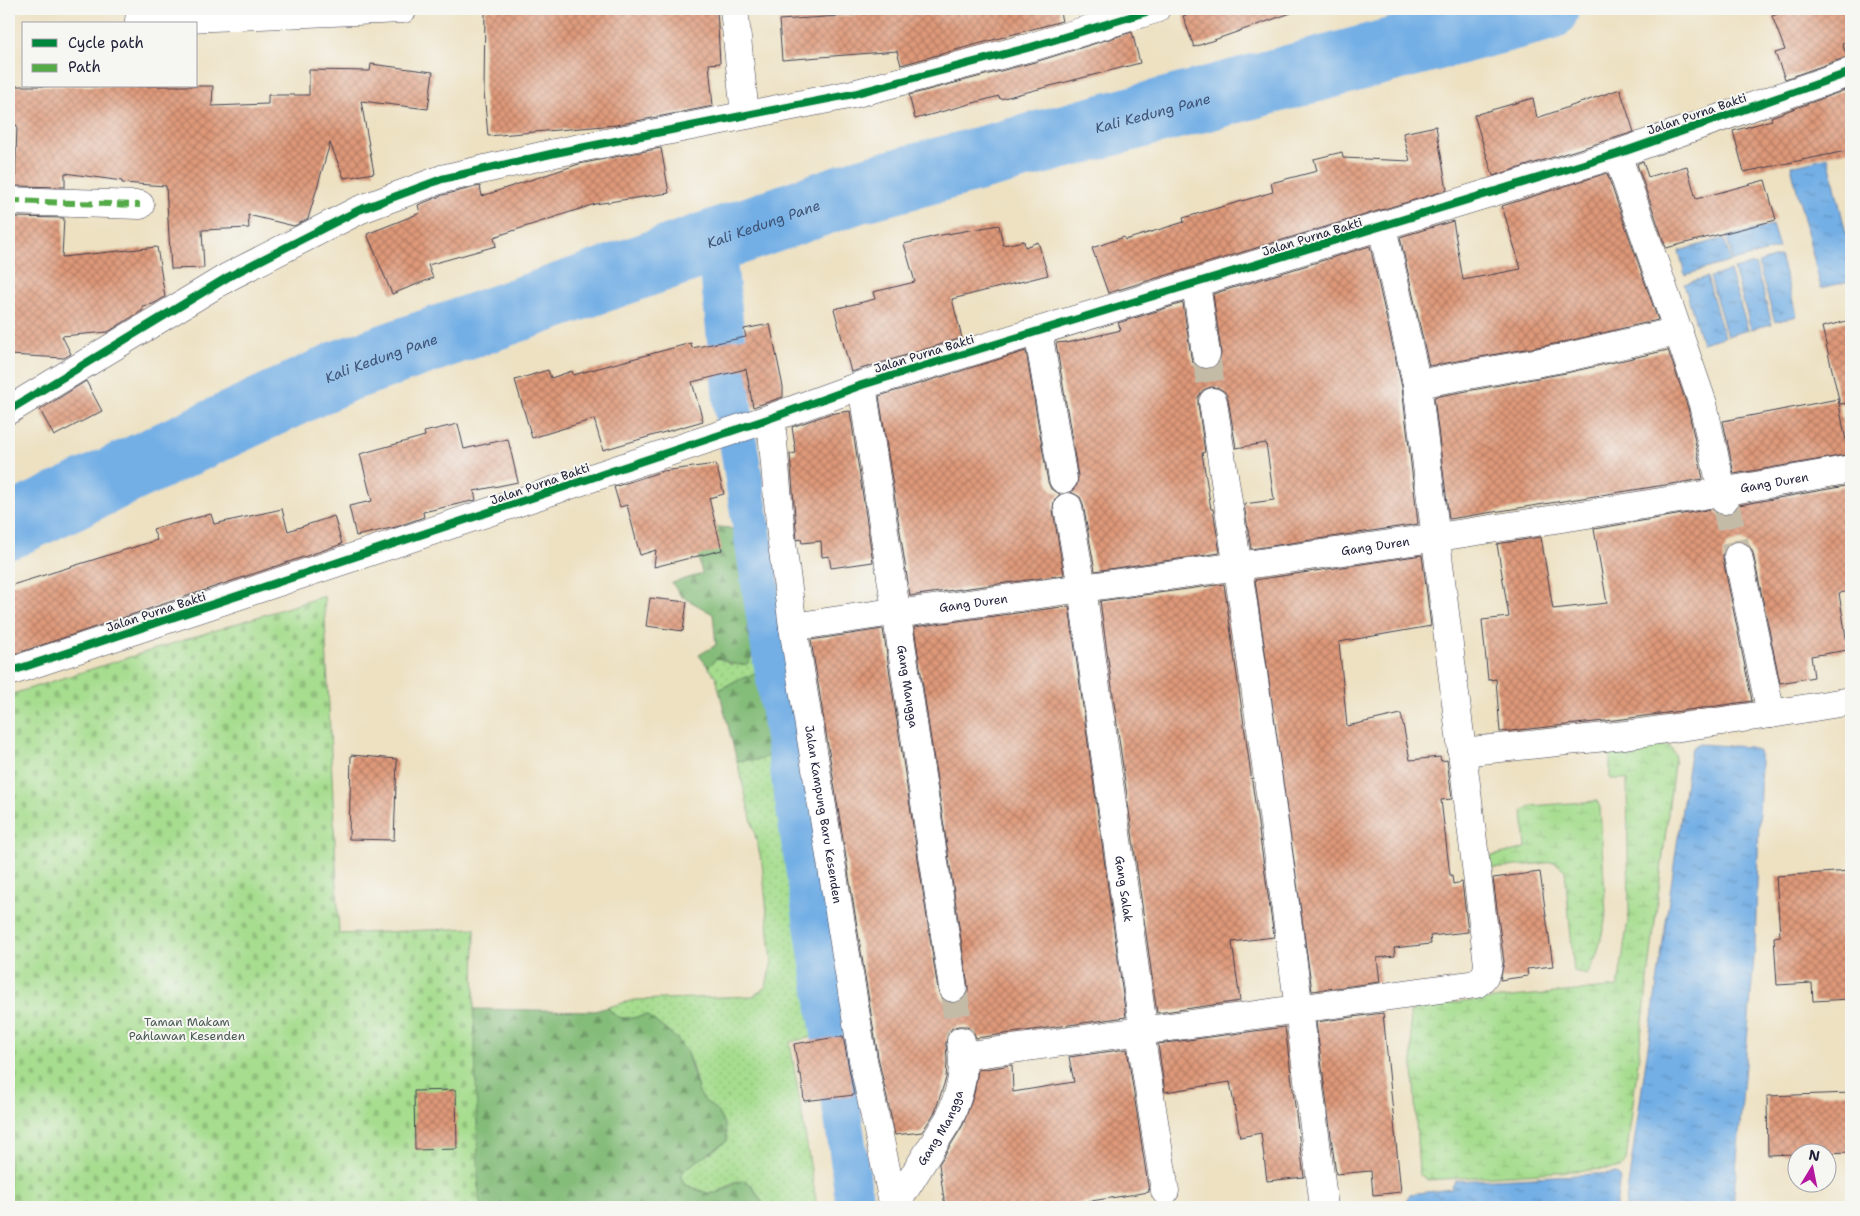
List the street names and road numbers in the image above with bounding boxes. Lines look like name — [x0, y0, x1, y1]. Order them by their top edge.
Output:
street label: Jalan Purna Bakti — [1645, 89, 1749, 139]
street label: Jalan Purna Bakti — [1260, 214, 1364, 260]
street label: Jalan Purna Bakti — [872, 331, 976, 377]
street label: Jalan Purna Bakti — [488, 459, 592, 509]
street label: Gang Duren — [1739, 469, 1810, 497]
street label: Gang Duren — [1340, 533, 1411, 559]
street label: Jalan Purna Bakti — [104, 588, 208, 636]
street label: Gang Duren — [938, 591, 1009, 616]
street label: Gang Mangga — [893, 644, 922, 730]
street label: Jalan Kampung Baru Kesenden — [801, 724, 846, 905]
street label: Gang Salak — [1111, 855, 1136, 923]
street label: Gang Mangga — [914, 1088, 967, 1169]

